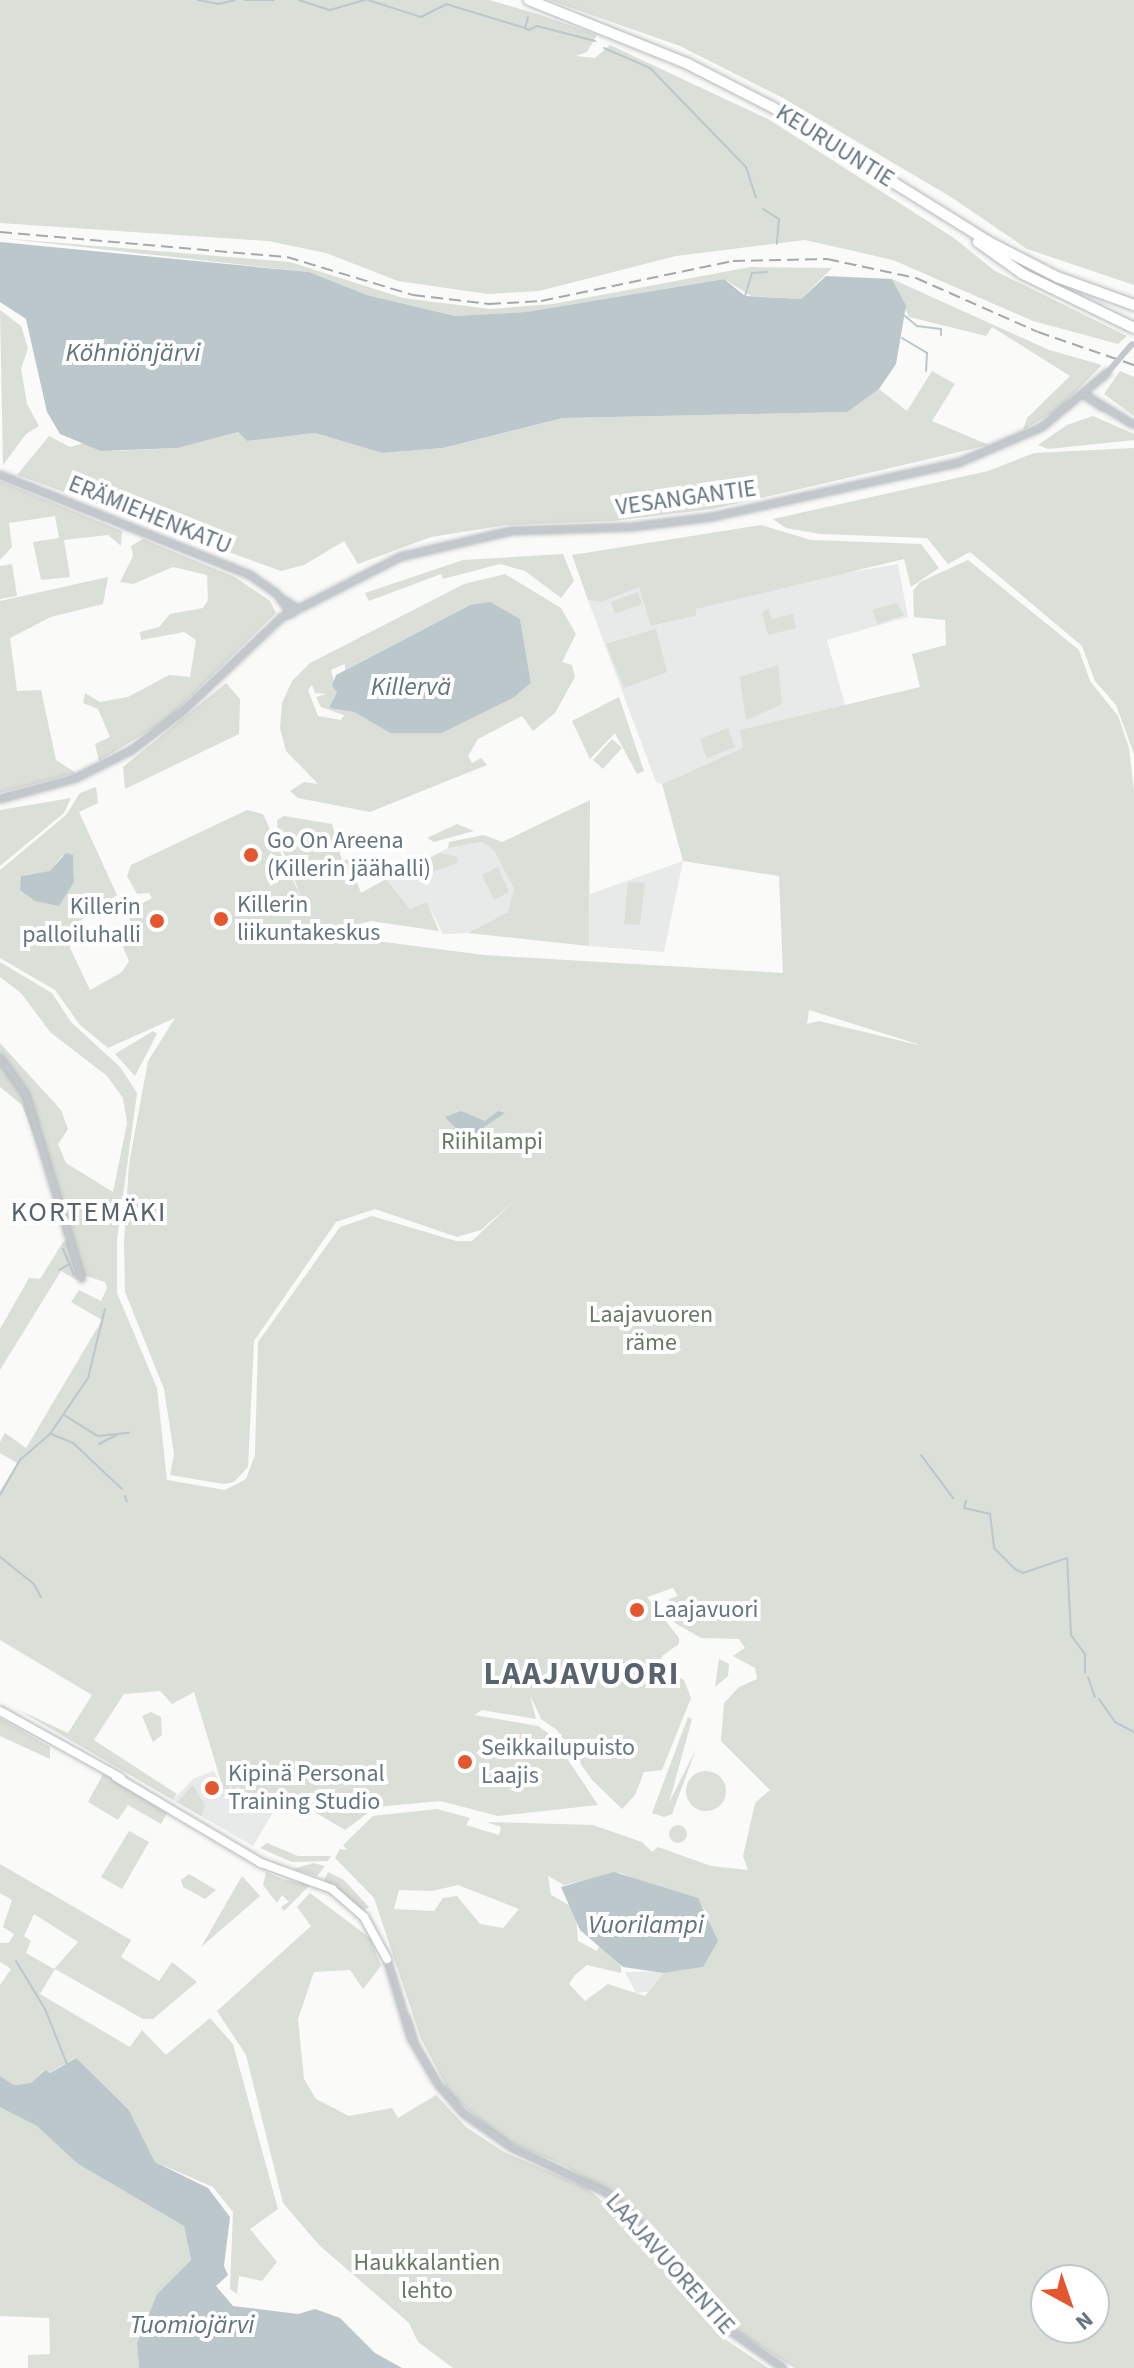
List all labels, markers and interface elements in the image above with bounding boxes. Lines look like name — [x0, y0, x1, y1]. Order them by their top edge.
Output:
street label: KEURUUNTIE — [771, 98, 899, 194]
water label: Köhniönjärvi — [65, 337, 201, 369]
street label: ERÄMIEHENKATU — [64, 469, 236, 561]
street label: VESANGANTIE — [614, 474, 758, 522]
water label: Killervä — [371, 671, 451, 703]
place label: Go On Areena (Killerin jäähalli) — [267, 827, 431, 883]
marker: Go On Areena (Killerin jäähalli) — [242, 846, 260, 864]
place label: Killerin liikuntakeskus — [237, 891, 380, 947]
place label: Killerin palloiluhalli — [22, 893, 141, 949]
marker: Killerin liikuntakeskus — [212, 910, 230, 928]
marker: Killerin palloiluhalli — [148, 912, 166, 930]
park label: Riihilampi — [441, 1128, 543, 1156]
district label: KORTEMÄKI — [11, 1195, 167, 1229]
park label: Laajavuoren räme — [589, 1301, 713, 1357]
place label: Laajavuori — [653, 1596, 758, 1624]
marker: Laajavuori — [628, 1601, 646, 1619]
district label: LAAJAVUORI — [484, 1655, 680, 1693]
place label: Seikkailupuisto Laajis — [481, 1734, 635, 1790]
marker: Seikkailupuisto Laajis — [456, 1753, 474, 1771]
place label: Kipinä Personal Training Studio — [228, 1760, 385, 1816]
marker: Kipinä Personal Training Studio — [203, 1779, 221, 1797]
water label: Vuorilampi — [588, 1909, 704, 1941]
street label: LAAJAVUORENTIE — [599, 2188, 741, 2340]
park label: Haukkalantien lehto — [354, 2249, 500, 2305]
north arrow — [1030, 2264, 1110, 2344]
text: N — [1068, 2304, 1100, 2338]
water label: Tuomiojärvi — [130, 2309, 254, 2341]

